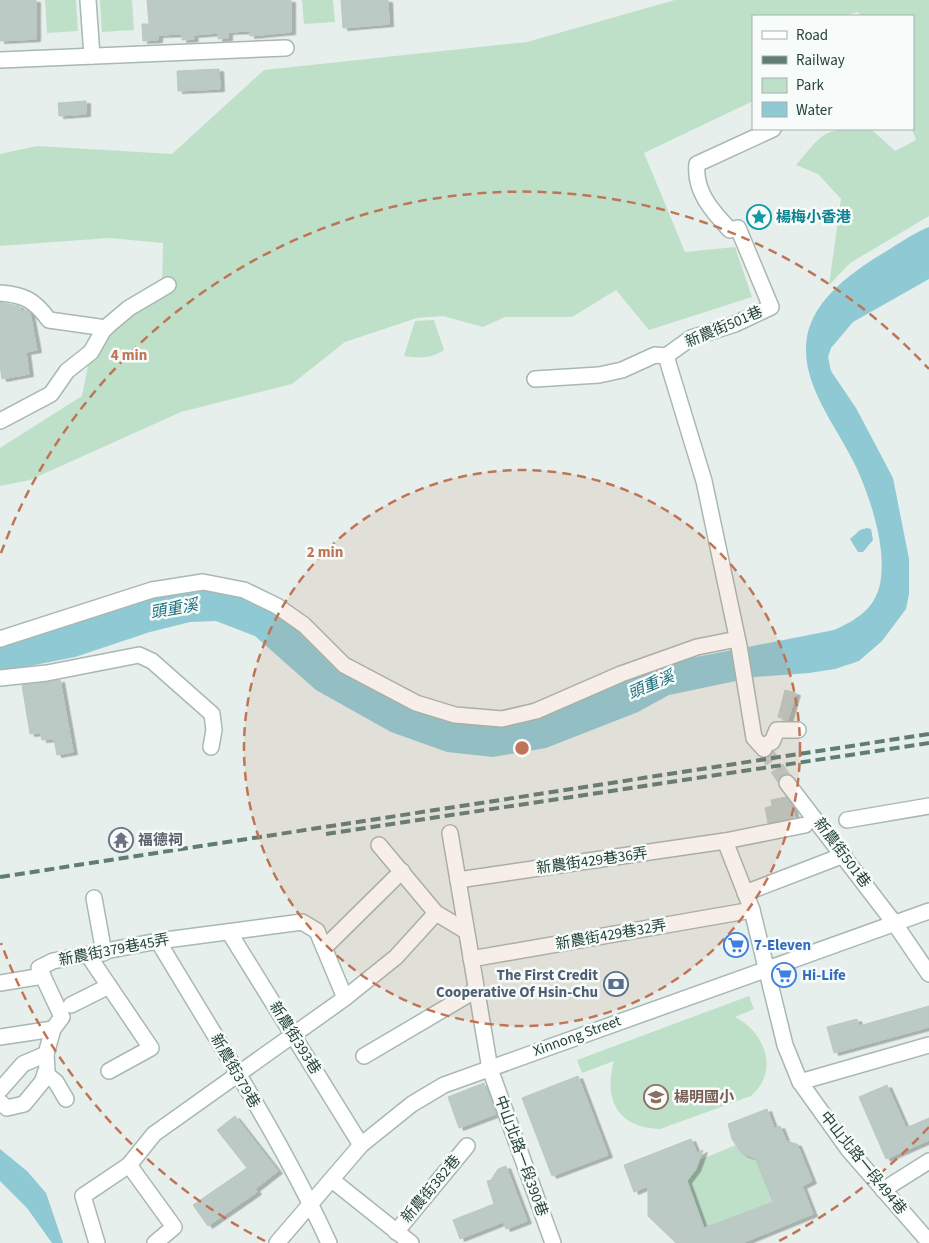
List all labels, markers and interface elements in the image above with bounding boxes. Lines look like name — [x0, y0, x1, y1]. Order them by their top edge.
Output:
legend — [752, 15, 914, 130]
text: Road — [796, 25, 828, 46]
text: Railway — [796, 50, 845, 71]
text: Park — [796, 75, 825, 96]
text: Water — [796, 100, 833, 121]
place icon: 楊梅小香港 — [746, 204, 772, 230]
place label: 楊梅小香港 — [776, 207, 851, 228]
street label: 新農街501巷 — [682, 301, 766, 353]
text: 4 min — [111, 345, 147, 366]
text: 2 min — [307, 542, 343, 563]
water label: 頭重溪 — [148, 594, 202, 624]
water label: 頭重溪 — [625, 665, 679, 705]
centre of rings — [513, 739, 531, 757]
street label: 新農街501巷 — [809, 814, 875, 892]
temple icon: 福德祠 — [108, 827, 134, 853]
place label: 福德祠 — [138, 830, 183, 851]
street label: 新農街429巷36弄 — [535, 843, 649, 879]
street label: 新農街429巷32弄 — [554, 915, 668, 955]
street label: 新農街379巷45弄 — [57, 929, 171, 971]
supermarket icon: 7-Eleven — [723, 932, 749, 958]
place label: 7-Eleven — [754, 935, 811, 956]
supermarket icon: Hi-Life — [771, 962, 797, 988]
place label: The First Credit Cooperative Of Hsin-Chu — [436, 965, 598, 1003]
place label: Hi-Life — [802, 965, 846, 986]
bank icon: The First Credit Cooperative Of Hsin-Chu — [603, 971, 629, 997]
street label: 新農街393巷 — [264, 998, 326, 1078]
street label: Xinnong Street — [530, 1010, 624, 1062]
street label: 新農街379巷 — [205, 1030, 265, 1112]
school or university icon: 楊明國小 — [643, 1084, 669, 1110]
place label: 楊明國小 — [674, 1087, 735, 1108]
street label: 中山北路一段390巷 — [489, 1093, 553, 1219]
street label: 中山北路一段494巷 — [815, 1107, 911, 1219]
street label: 新農街382巷 — [396, 1151, 466, 1227]

